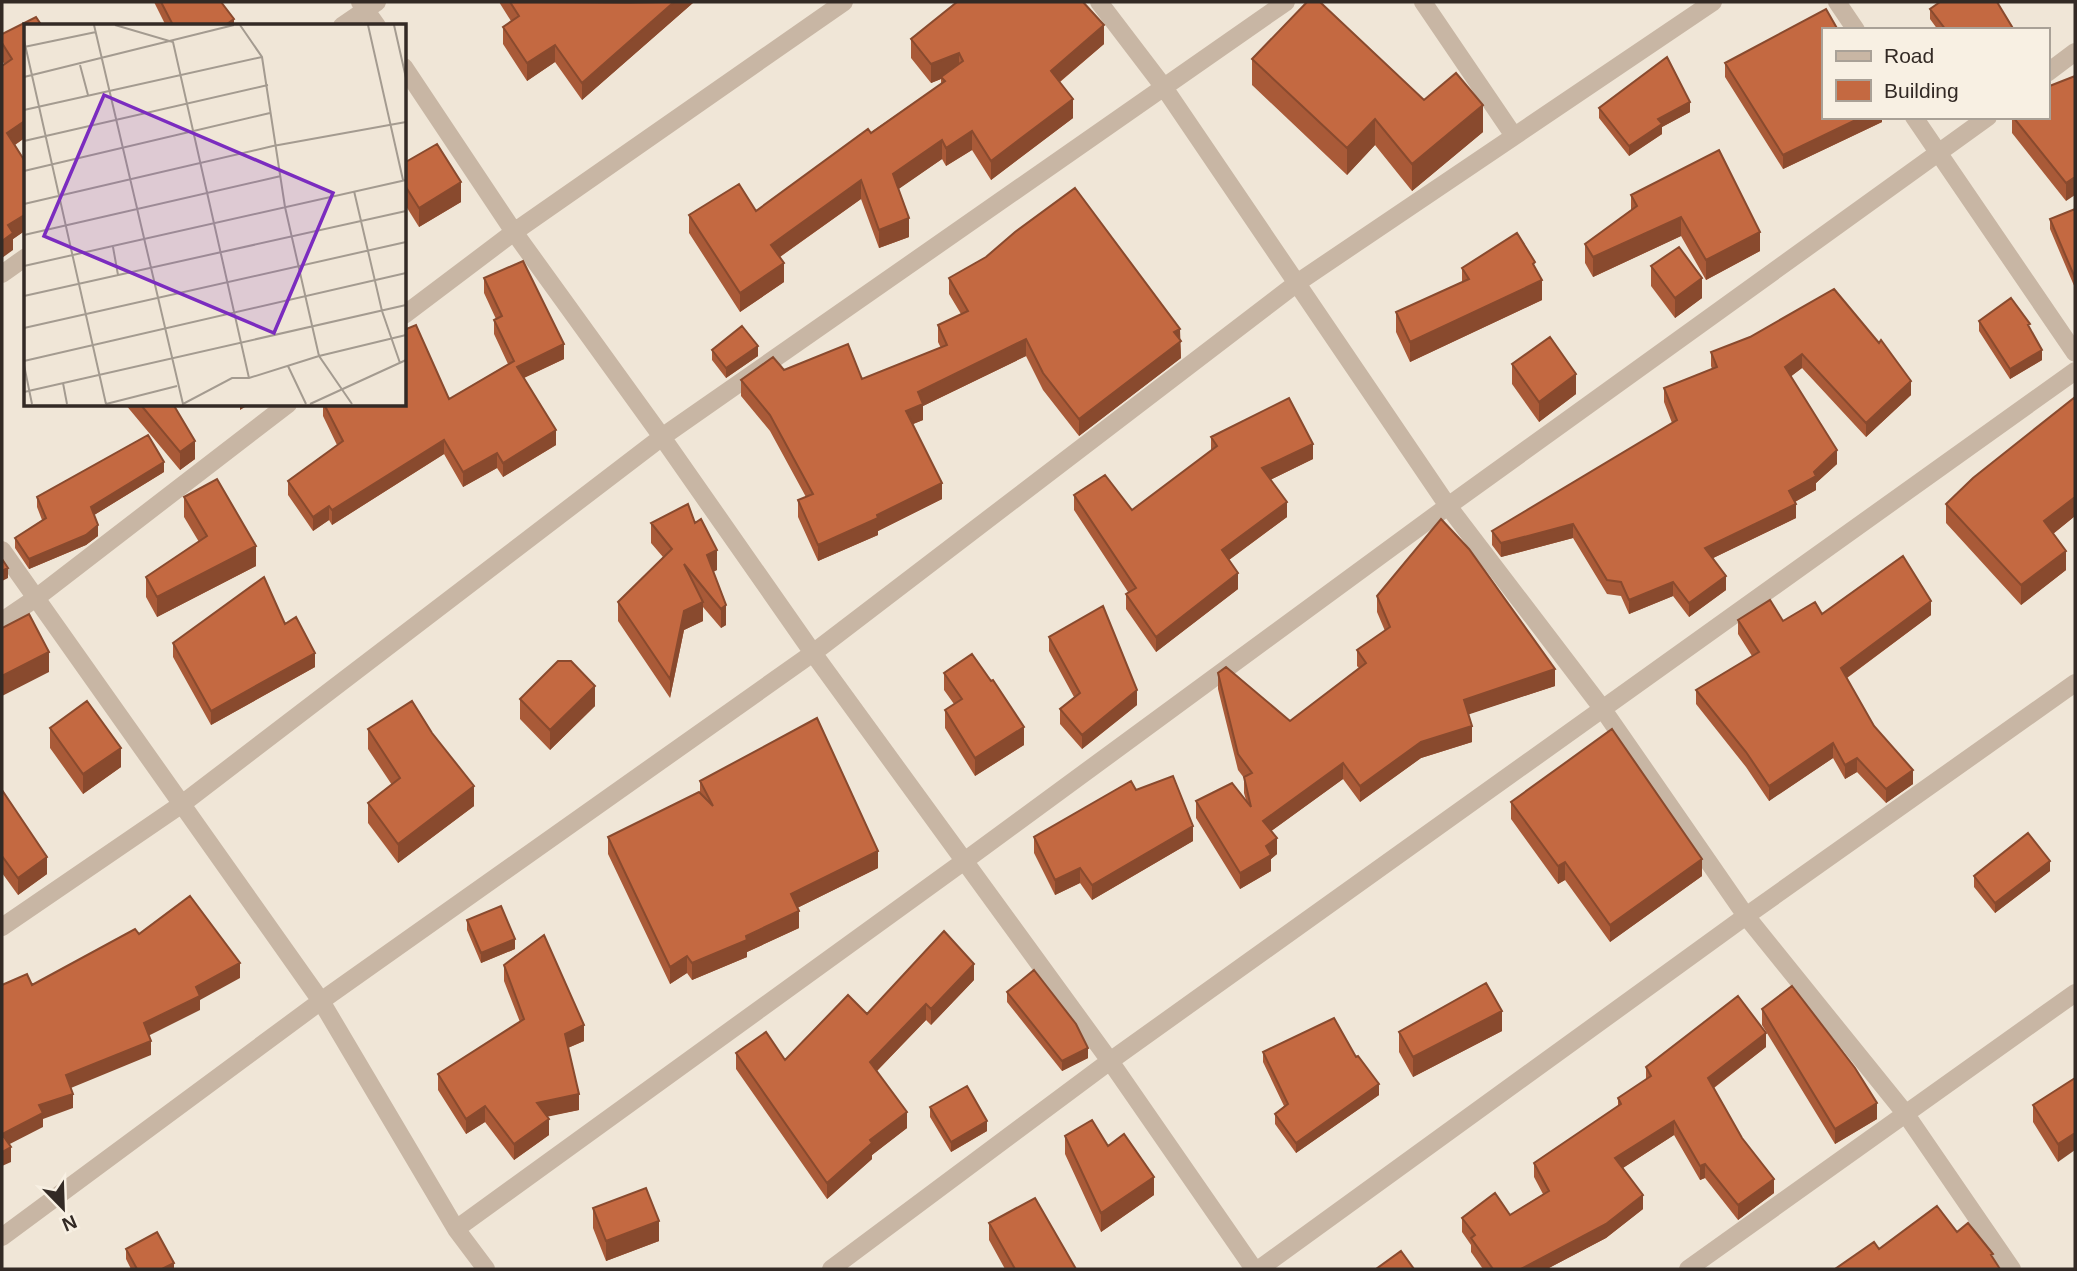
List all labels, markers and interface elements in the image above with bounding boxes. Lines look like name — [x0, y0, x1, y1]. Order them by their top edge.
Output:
inset map — [24, 24, 406, 406]
legend — [1822, 28, 2049, 119]
text: Road — [1884, 44, 1934, 67]
text: Building — [1884, 79, 1959, 102]
north arrow — [28, 1173, 98, 1243]
text: N — [59, 1211, 80, 1236]

